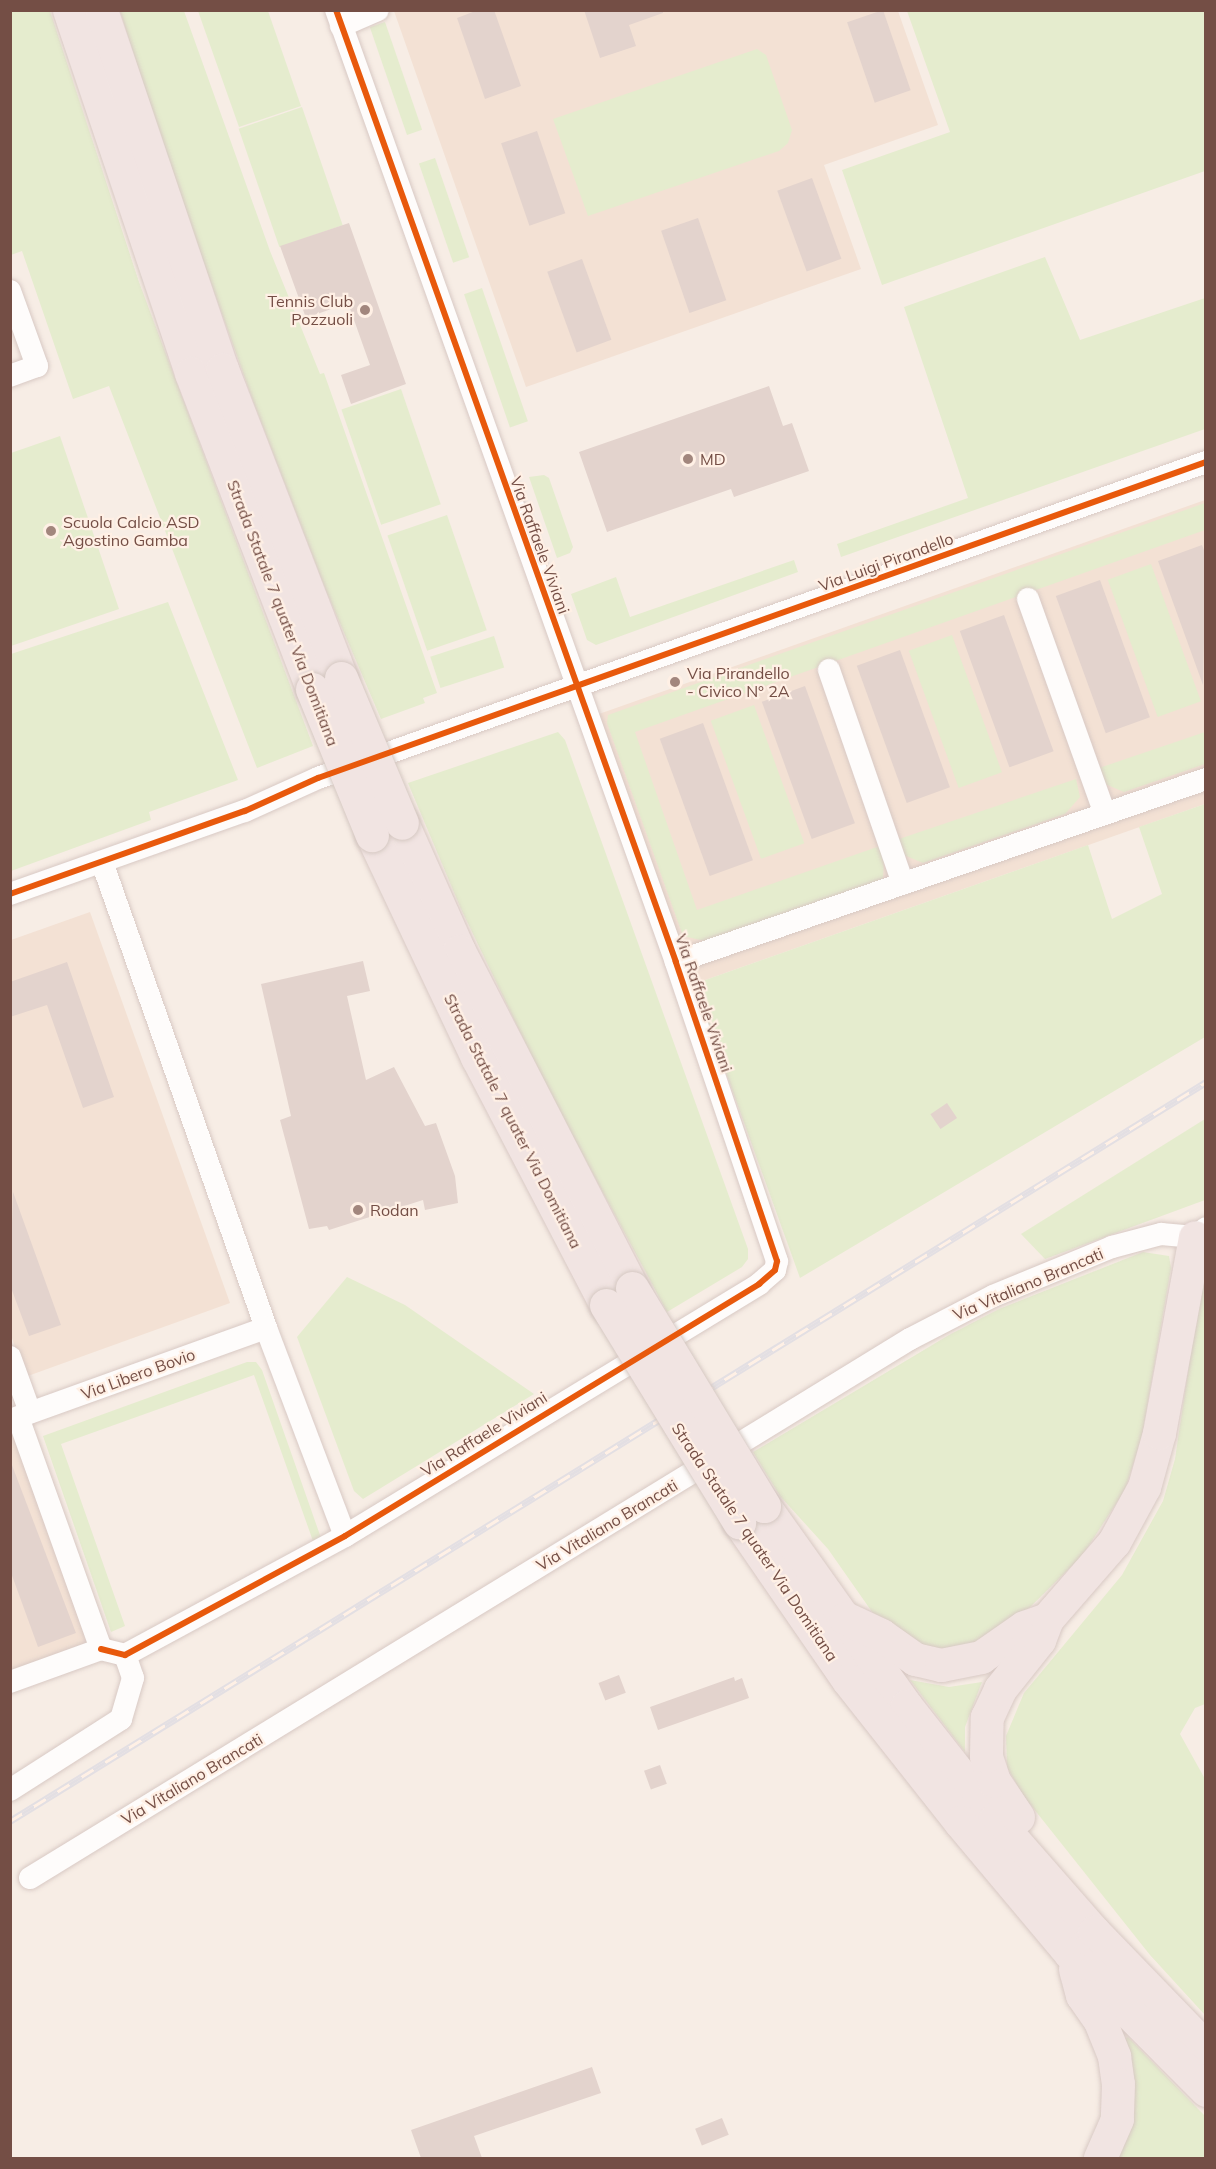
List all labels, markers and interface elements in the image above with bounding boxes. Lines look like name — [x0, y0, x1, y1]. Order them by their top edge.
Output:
place label: Tennis Club Pozzuoli — [268, 291, 353, 329]
marker: Tennis Club Pozzuoli — [358, 303, 372, 317]
place label: MD — [700, 449, 726, 469]
marker: MD — [681, 452, 695, 466]
street label: Via Raffaele Viviani — [506, 474, 574, 616]
street label: Strada Statale 7 quater Via Domitiana — [223, 477, 343, 749]
place label: Scuola Calcio ASD Agostino Gamba — [63, 512, 200, 550]
marker: Scuola Calcio ASD Agostino Gamba — [44, 524, 58, 538]
street label: Via Luigi Pirandello — [816, 529, 956, 595]
place label: Via Pirandello - Civico N° 2A — [687, 663, 790, 701]
marker: Via Pirandello - Civico N° 2A — [668, 675, 682, 689]
street label: Via Raffaele Viviani — [671, 931, 737, 1075]
street label: Strada Statale 7 quater Via Domitiana — [440, 990, 586, 1252]
place label: Rodan — [370, 1200, 419, 1220]
marker: Rodan — [351, 1203, 365, 1217]
street label: Via Vitaliano Brancati — [950, 1244, 1106, 1324]
street label: Via Libero Bovio — [78, 1344, 198, 1404]
street label: Via Raffaele Viviani — [417, 1387, 551, 1481]
street label: Strada Statale 7 quater Via Domitiana — [668, 1419, 842, 1665]
street label: Via Vitaliano Brancati — [533, 1475, 681, 1575]
street label: Via Vitaliano Brancati — [118, 1729, 266, 1829]

